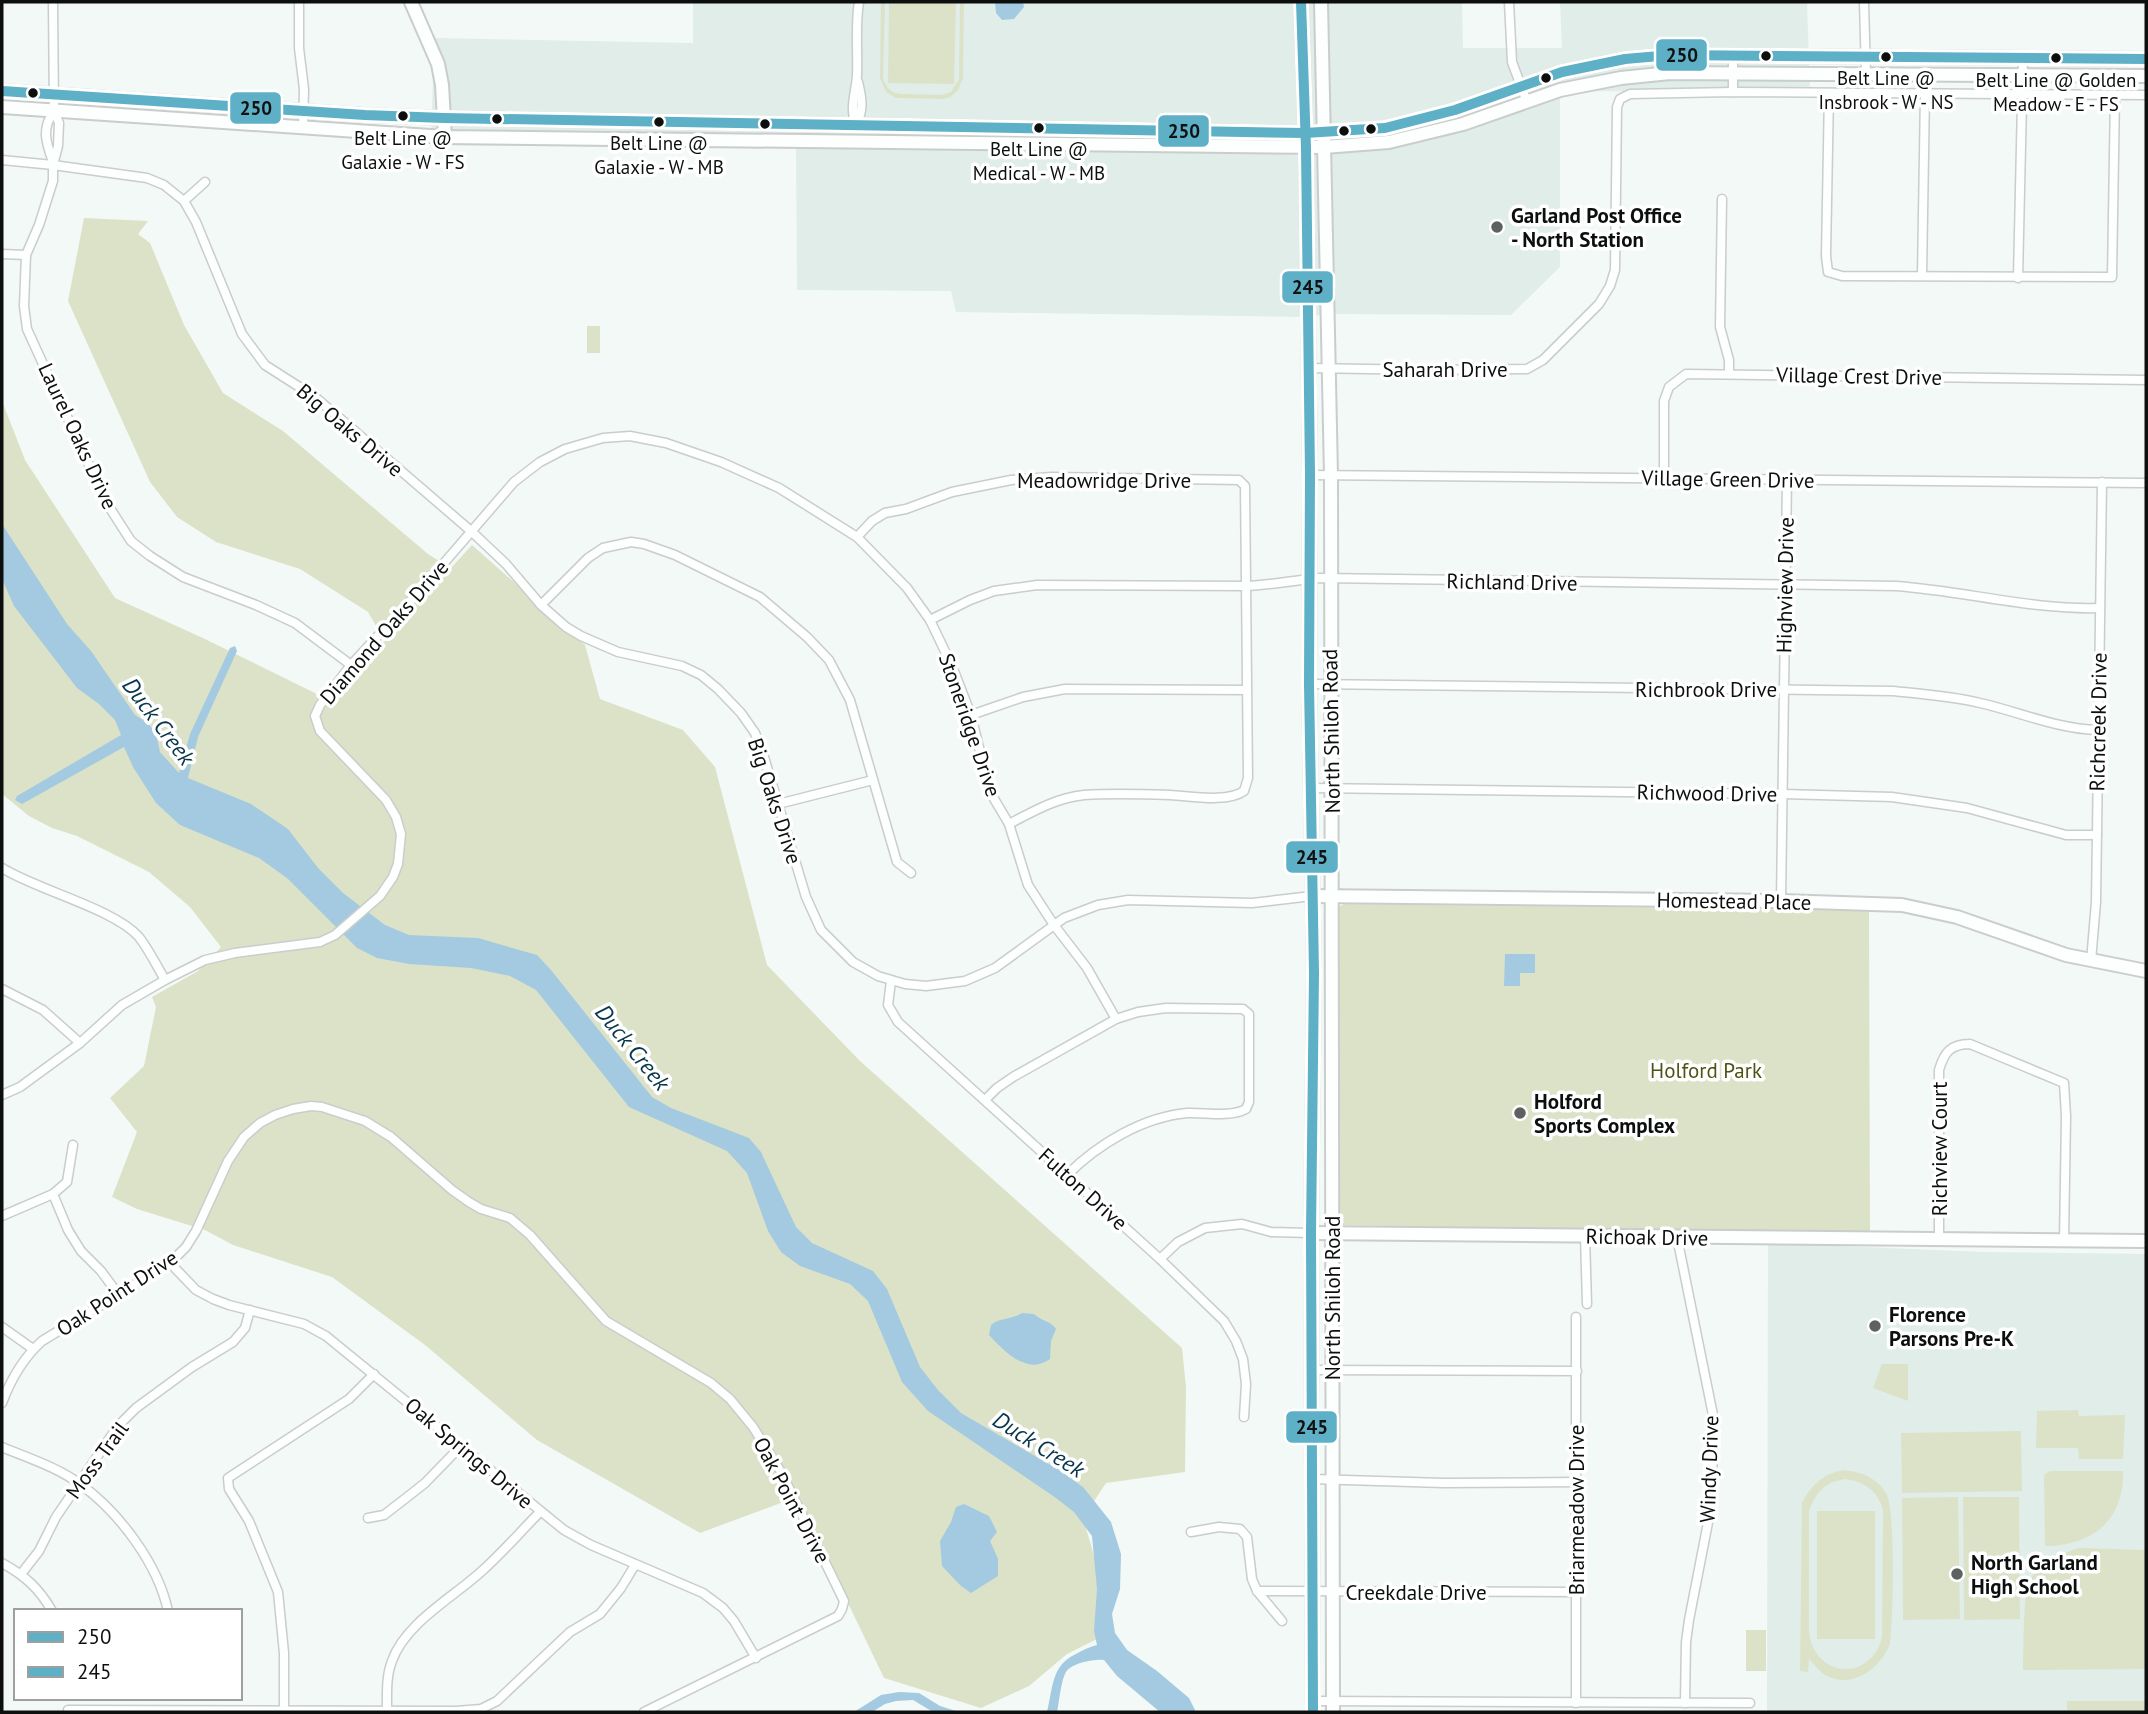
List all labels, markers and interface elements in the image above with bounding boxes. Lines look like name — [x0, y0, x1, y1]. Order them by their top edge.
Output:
line badge: 250 — [1655, 38, 1708, 72]
text: 250 — [1666, 43, 1698, 67]
unlabelled marker — [1759, 49, 1773, 63]
marker: Belt Line @ Insbrook - W - NS — [1879, 50, 1893, 64]
marker: Belt Line @ Golden Meadow - E - FS — [2049, 51, 2063, 65]
place label: Belt Line @ Insbrook - W - NS — [1818, 66, 1954, 114]
place label: Belt Line @ Golden Meadow - E - FS — [1976, 68, 2136, 116]
unlabelled marker — [1539, 71, 1553, 85]
unlabelled marker — [26, 86, 40, 100]
line badge: 250 — [229, 91, 282, 125]
text: 250 — [240, 96, 272, 120]
marker: Belt Line @ Galaxie - W - FS — [396, 109, 410, 123]
unlabelled marker — [490, 112, 504, 126]
line badge: 250 — [1157, 114, 1210, 148]
marker: Belt Line @ Galaxie - W - MB — [652, 115, 666, 129]
unlabelled marker — [758, 117, 772, 131]
text: 250 — [1168, 119, 1200, 143]
marker: Belt Line @ Medical - W - MB — [1032, 121, 1046, 135]
unlabelled marker — [1364, 122, 1378, 136]
unlabelled marker — [1337, 124, 1351, 138]
place label: Belt Line @ Galaxie - W - FS — [341, 126, 465, 174]
place label: Belt Line @ Galaxie - W - MB — [594, 131, 724, 179]
place label: Belt Line @ Medical - W - MB — [973, 137, 1105, 185]
place label: Garland Post Office - North Station — [1511, 202, 1682, 253]
marker: Garland Post Office - North Station — [1489, 219, 1505, 235]
line badge: 245 — [1281, 270, 1334, 304]
text: 245 — [1292, 275, 1324, 299]
street label: Saharah Drive — [1382, 356, 1508, 383]
street label: Laurel Oaks Drive — [32, 359, 124, 513]
street label: Village Crest Drive — [1775, 361, 1942, 391]
street label: Big Oaks Drive — [291, 378, 409, 482]
street label: Village Green Drive — [1640, 464, 1815, 494]
street label: Meadowridge Drive — [1017, 467, 1191, 494]
street label: Highview Drive — [1770, 517, 1800, 653]
street label: Diamond Oaks Drive — [314, 554, 454, 710]
street label: Richland Drive — [1446, 567, 1578, 597]
street label: North Shiloh Road — [1316, 648, 1346, 814]
street label: Stoneridge Drive — [933, 650, 1007, 800]
street label: Richcreek Drive — [2083, 652, 2113, 792]
water label: Duck Creek — [117, 671, 202, 772]
street label: Richbrook Drive — [1635, 676, 1777, 703]
street label: Big Oaks Drive — [742, 734, 808, 868]
street label: Richwood Drive — [1636, 778, 1778, 808]
line badge: 245 — [1285, 840, 1339, 874]
text: 245 — [1296, 845, 1328, 869]
street label: Homestead Place — [1656, 886, 1812, 916]
water label: Duck Creek — [589, 998, 678, 1097]
park label: Holford Park — [1650, 1057, 1762, 1084]
street label: Richview Court — [1926, 1082, 1953, 1216]
place label: Holford Sports Complex — [1534, 1088, 1675, 1139]
marker: Holford Sports Complex — [1512, 1105, 1528, 1121]
street label: Fulton Drive — [1033, 1142, 1133, 1236]
street label: North Shiloh Road — [1319, 1216, 1346, 1380]
street label: Richoak Drive — [1585, 1222, 1709, 1252]
street label: Oak Point Drive — [51, 1244, 183, 1342]
place label: Florence Parsons Pre-K — [1889, 1301, 2014, 1352]
marker: Florence Parsons Pre-K — [1867, 1318, 1883, 1334]
street label: Oak Springs Drive — [399, 1391, 539, 1515]
water label: Duck Creek — [988, 1405, 1092, 1484]
line badge: 245 — [1285, 1410, 1338, 1444]
text: 245 — [1296, 1415, 1328, 1439]
street label: Windy Drive — [1694, 1415, 1724, 1523]
street label: Moss Trail — [60, 1416, 134, 1504]
street label: Briarmeadow Drive — [1563, 1425, 1590, 1595]
street label: Oak Point Drive — [747, 1432, 837, 1568]
place label: North Garland High School — [1971, 1549, 2098, 1600]
marker: North Garland High School — [1949, 1566, 1965, 1582]
street label: Creekdale Drive — [1345, 1579, 1487, 1606]
legend — [14, 1609, 242, 1700]
text: 250 — [77, 1623, 111, 1650]
text: 245 — [77, 1658, 111, 1685]

